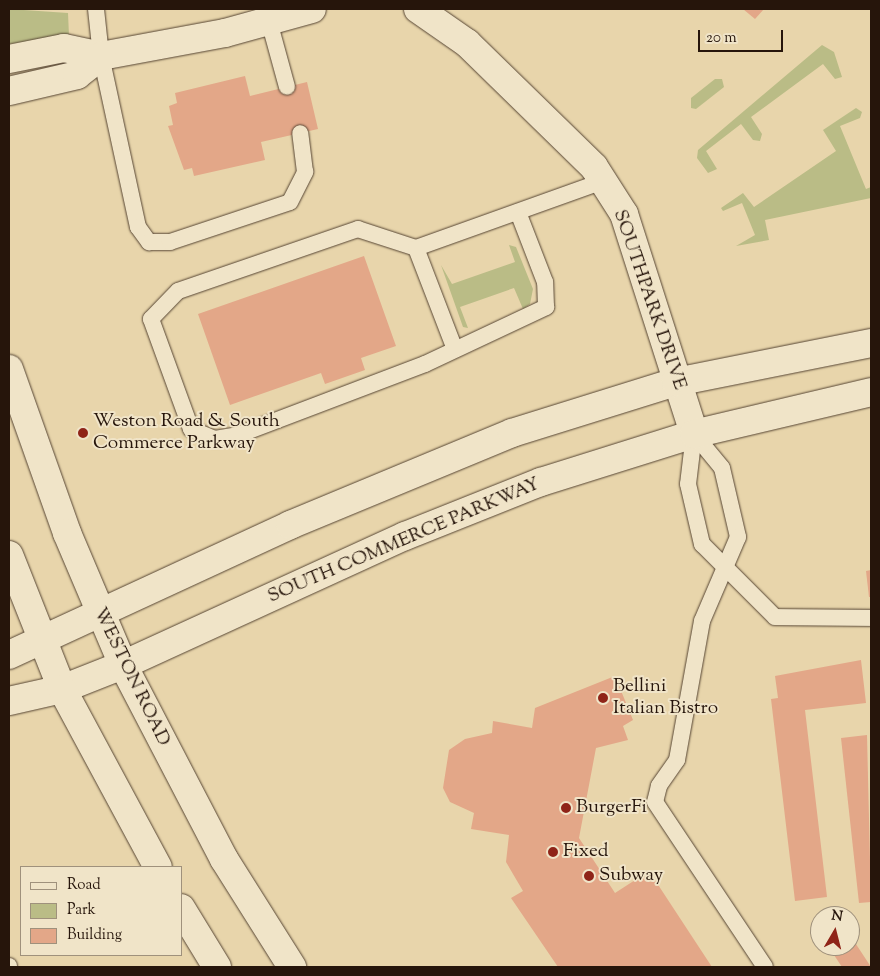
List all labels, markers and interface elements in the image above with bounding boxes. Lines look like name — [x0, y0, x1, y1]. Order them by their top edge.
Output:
scale bar — [700, 20, 785, 52]
text: 20 m — [706, 28, 737, 49]
street label: SOUTHPARK DRIVE — [607, 207, 691, 393]
place label: Weston Road & South Commerce Parkway — [93, 411, 280, 455]
marker: Weston Road & South Commerce Parkway — [77, 427, 89, 439]
street label: SOUTH COMMERCE PARKWAY — [265, 473, 543, 609]
street label: WESTON ROAD — [88, 604, 174, 750]
place label: Bellini Italian Bistro — [613, 676, 718, 720]
marker: Bellini Italian Bistro — [597, 692, 609, 704]
place label: BurgerFi — [576, 797, 647, 819]
marker: BurgerFi — [560, 802, 572, 814]
place label: Fixed — [563, 841, 608, 863]
marker: Fixed — [547, 846, 559, 858]
place label: Subway — [599, 865, 663, 887]
legend — [20, 866, 182, 956]
marker: Subway — [583, 870, 595, 882]
text: Road — [67, 875, 101, 896]
text: Park — [67, 900, 96, 921]
north arrow — [810, 906, 860, 956]
text: N — [830, 906, 844, 928]
text: Building — [67, 925, 122, 946]

